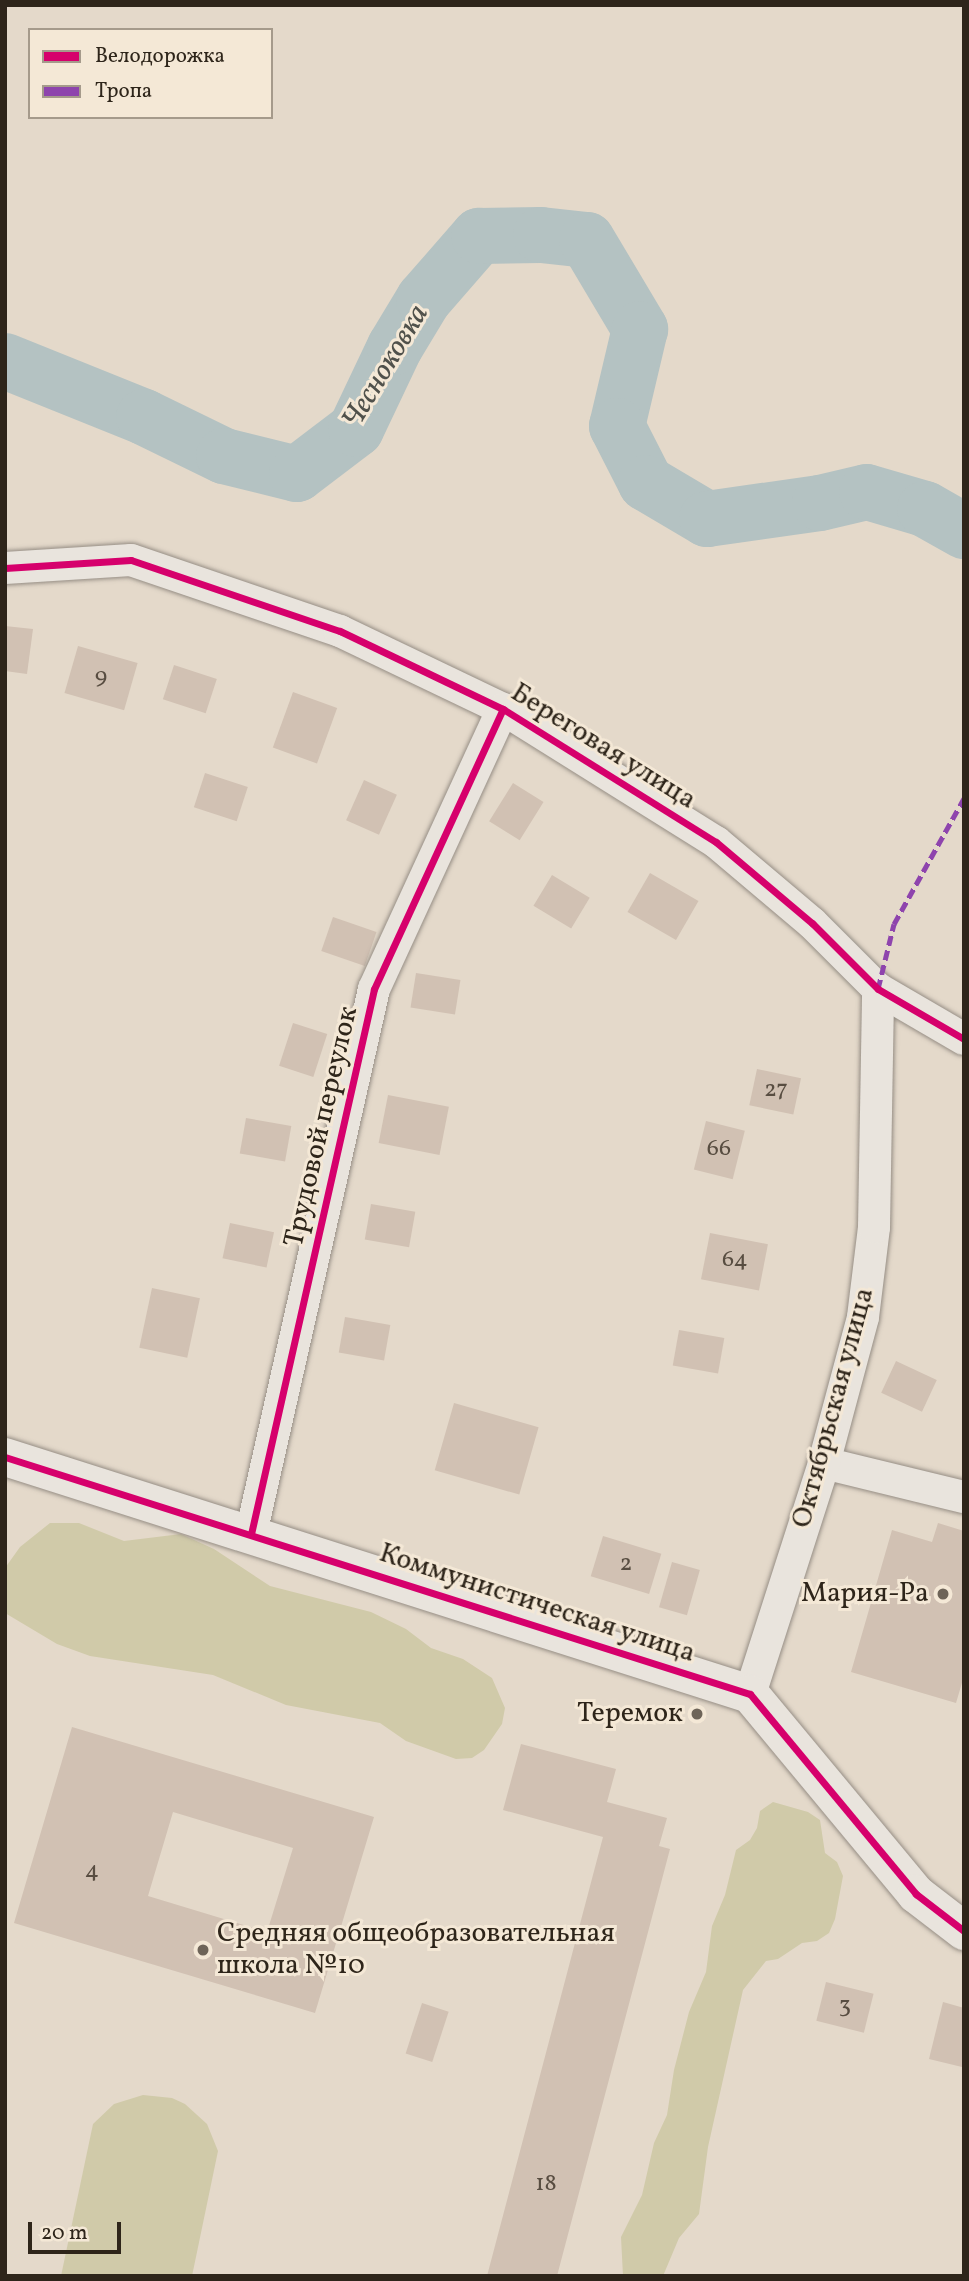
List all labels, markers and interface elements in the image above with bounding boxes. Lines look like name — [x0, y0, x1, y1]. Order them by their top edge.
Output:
legend — [28, 28, 273, 119]
text: Велодорожка — [95, 42, 225, 71]
text: Тропа — [95, 77, 152, 106]
water label: Чесноковка — [335, 298, 437, 436]
house number: 9 — [95, 664, 107, 692]
street label: Береговая улица — [504, 676, 702, 818]
street label: Трудовой переулок — [278, 1003, 366, 1251]
house number: 27 — [764, 1077, 788, 1105]
house number: 66 — [707, 1136, 731, 1164]
house number: 64 — [722, 1247, 748, 1275]
street label: Октябрьская улица — [786, 1284, 882, 1532]
street label: Коммунистическая улица — [374, 1537, 700, 1671]
house number: 2 — [620, 1551, 632, 1579]
place label: Мария-Ра — [801, 1577, 929, 1611]
marker: Мария-Ра — [935, 1586, 951, 1602]
place label: Теремок — [577, 1697, 683, 1731]
marker: Теремок — [689, 1706, 705, 1722]
house number: 4 — [85, 1858, 99, 1886]
place label: Средняя общеобразовательная школа №10 — [217, 1917, 615, 1983]
marker: Средняя общеобразовательная школа №10 — [195, 1942, 211, 1958]
house number: 3 — [839, 1993, 851, 2021]
house number: 18 — [535, 2171, 557, 2199]
scale bar — [32, 2208, 124, 2252]
text: 20 m — [41, 2219, 87, 2248]

